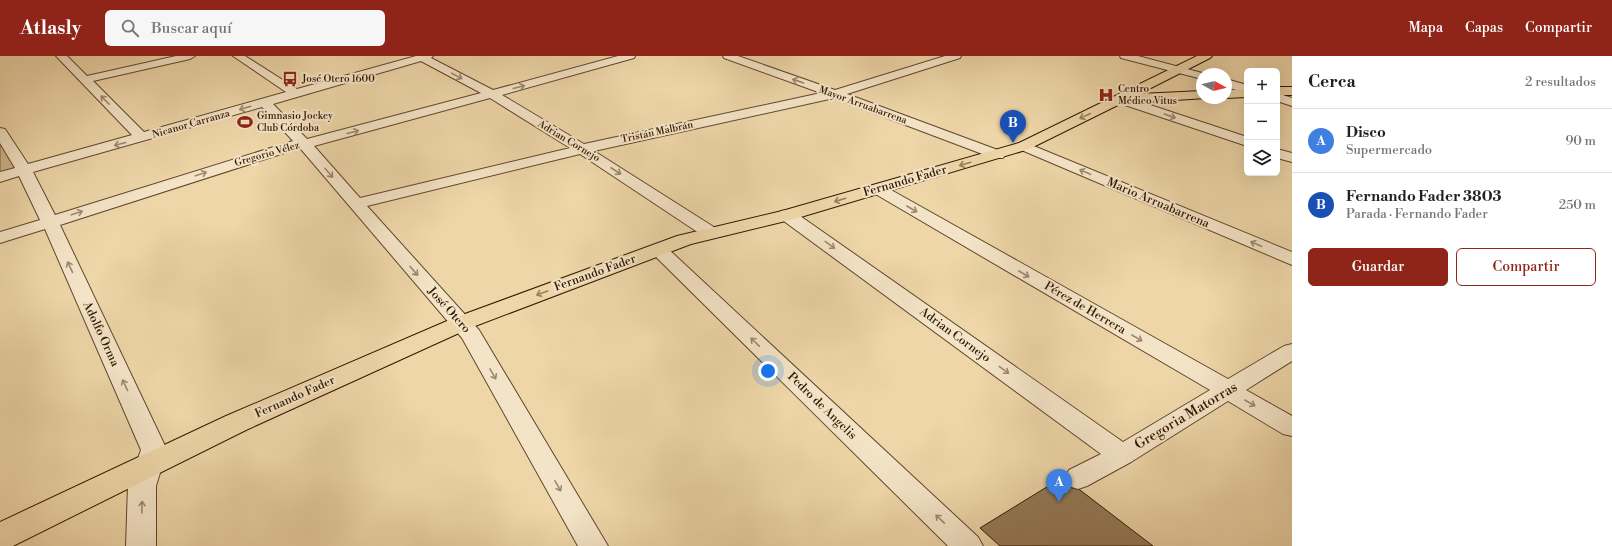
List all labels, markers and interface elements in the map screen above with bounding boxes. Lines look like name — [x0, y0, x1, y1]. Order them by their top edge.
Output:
search box — [105, 10, 385, 46]
text: Atlasly — [20, 16, 81, 40]
icon: search — [119, 17, 141, 39]
text: Buscar aquí — [151, 19, 232, 38]
text: Mapa — [1408, 19, 1443, 37]
text: Capas — [1465, 19, 1503, 37]
text: Compartir — [1525, 19, 1592, 37]
north arrow — [1196, 68, 1232, 104]
map controls — [1244, 68, 1280, 176]
button: + — [1244, 68, 1280, 104]
bus stop icon: José Otero 1600 — [281, 70, 299, 88]
text: Cerca — [1308, 71, 1356, 93]
one-way arrow — [451, 72, 463, 80]
place label: José Otero 1600 — [301, 73, 375, 85]
text: 2 resultados — [1525, 74, 1596, 90]
one-way arrow — [793, 76, 805, 84]
one-way arrow — [512, 83, 525, 90]
street label: Mayor Arruabarrena — [817, 83, 910, 127]
place label: Centro Médico Vitus — [1118, 83, 1177, 107]
hospital icon: Centro Médico Vitus — [1097, 86, 1115, 104]
one-way arrow — [100, 95, 110, 105]
button: − — [1244, 104, 1280, 140]
one-way arrow — [239, 105, 252, 113]
street label: Nicanor Carranza — [151, 107, 232, 141]
place label: Gimnasio Jockey Club Córdoba — [257, 110, 333, 134]
pin: B — [1000, 110, 1026, 143]
sports icon: Gimnasio Jockey Club Córdoba — [236, 113, 254, 131]
one-way arrow — [1079, 113, 1091, 120]
one-way arrow — [1164, 113, 1176, 121]
street label: Adrian Cornejo — [535, 117, 602, 164]
street label: Tristán Malbrán — [620, 118, 694, 146]
text: Disco — [1346, 123, 1386, 142]
one-way arrow — [346, 128, 359, 135]
text: A — [1316, 133, 1326, 149]
text: 90 m — [1565, 133, 1596, 149]
street label: Gregorio Vélez — [233, 139, 301, 169]
button: layers — [1244, 140, 1280, 176]
one-way arrow — [114, 141, 127, 148]
text: Supermercado — [1346, 142, 1432, 158]
one-way arrow — [958, 161, 971, 169]
street label: Fernando Fader — [862, 162, 948, 200]
one-way arrow — [325, 167, 334, 178]
one-way arrow — [611, 167, 622, 175]
one-way arrow — [1079, 167, 1091, 175]
one-way arrow — [194, 170, 207, 177]
street label: Mario Arruabarrena — [1104, 175, 1212, 232]
text: Fernando Fader 3803 — [1346, 187, 1502, 206]
one-way arrow — [833, 197, 846, 204]
text: B — [1316, 197, 1326, 213]
text: 250 m — [1559, 197, 1596, 213]
one-way arrow — [906, 205, 918, 213]
text: Parada · Fernando Fader — [1346, 206, 1488, 222]
one-way arrow — [70, 209, 83, 216]
one-way arrow — [1251, 240, 1263, 247]
one-way arrow — [824, 241, 835, 250]
button: Guardar — [1308, 248, 1448, 286]
button: Compartir — [1456, 248, 1596, 286]
street label: Fernando Fader — [552, 251, 638, 295]
one-way arrow — [66, 262, 74, 274]
one-way arrow — [410, 266, 419, 276]
one-way arrow — [1018, 270, 1030, 278]
street label: Pérez de Herrera — [1042, 279, 1129, 338]
street label: José Otero — [424, 283, 474, 336]
one-way arrow — [536, 290, 549, 297]
street label: Adolfo Orma — [79, 298, 123, 370]
street label: Adrian Cornejo — [916, 304, 994, 366]
one-way arrow — [1131, 335, 1143, 343]
one-way arrow — [750, 337, 760, 347]
your location — [758, 361, 778, 381]
one-way arrow — [998, 366, 1009, 374]
one-way arrow — [490, 367, 498, 379]
street label: Pedro de Angelis — [784, 369, 860, 443]
street label: Fernando Fader — [253, 373, 337, 421]
street label: Gregoria Matorras — [1131, 378, 1241, 454]
one-way arrow — [121, 380, 128, 392]
one-way arrow — [1244, 400, 1256, 408]
pin: A — [1046, 469, 1072, 502]
one-way arrow — [555, 480, 563, 492]
one-way arrow — [138, 501, 146, 514]
one-way arrow — [935, 514, 945, 524]

